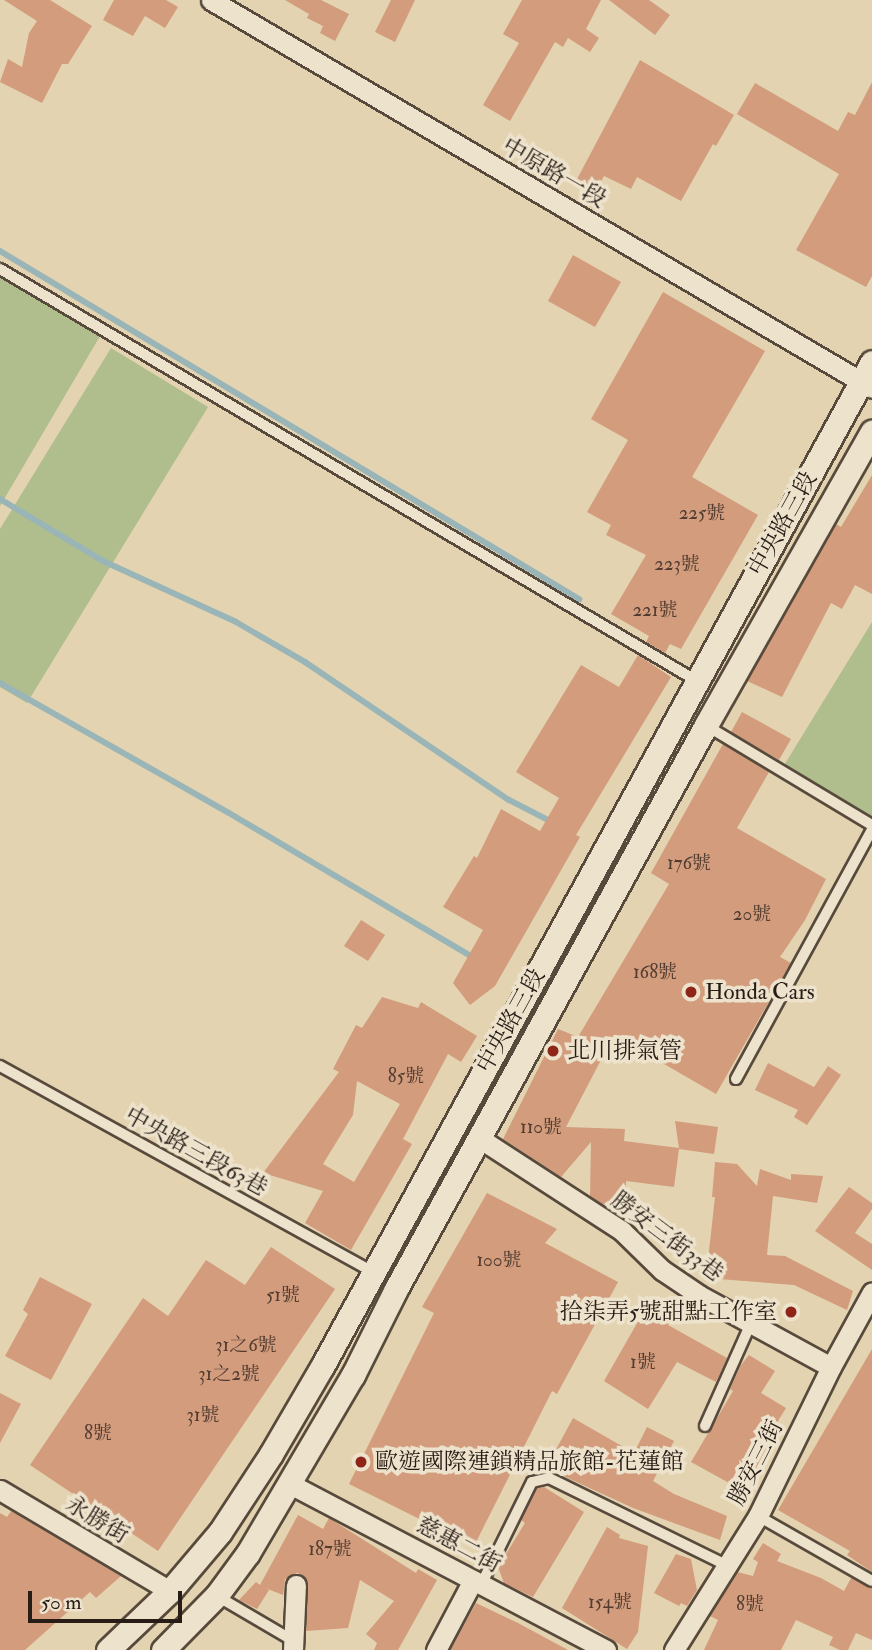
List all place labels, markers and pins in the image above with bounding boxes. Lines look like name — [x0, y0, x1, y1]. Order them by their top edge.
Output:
place label: Honda Cars — [705, 978, 815, 1006]
marker: Honda Cars — [683, 984, 699, 1000]
place label: 北川排氣管 — [567, 1037, 682, 1065]
marker: 北川排氣管 — [545, 1043, 561, 1059]
place label: 拾柒弄5號甜點工作室 — [560, 1298, 777, 1326]
marker: 拾柒弄5號甜點工作室 — [783, 1304, 799, 1320]
place label: 歐遊國際連鎖精品旅館-花蓮館 — [375, 1448, 684, 1476]
marker: 歐遊國際連鎖精品旅館-花蓮館 — [353, 1454, 369, 1470]

